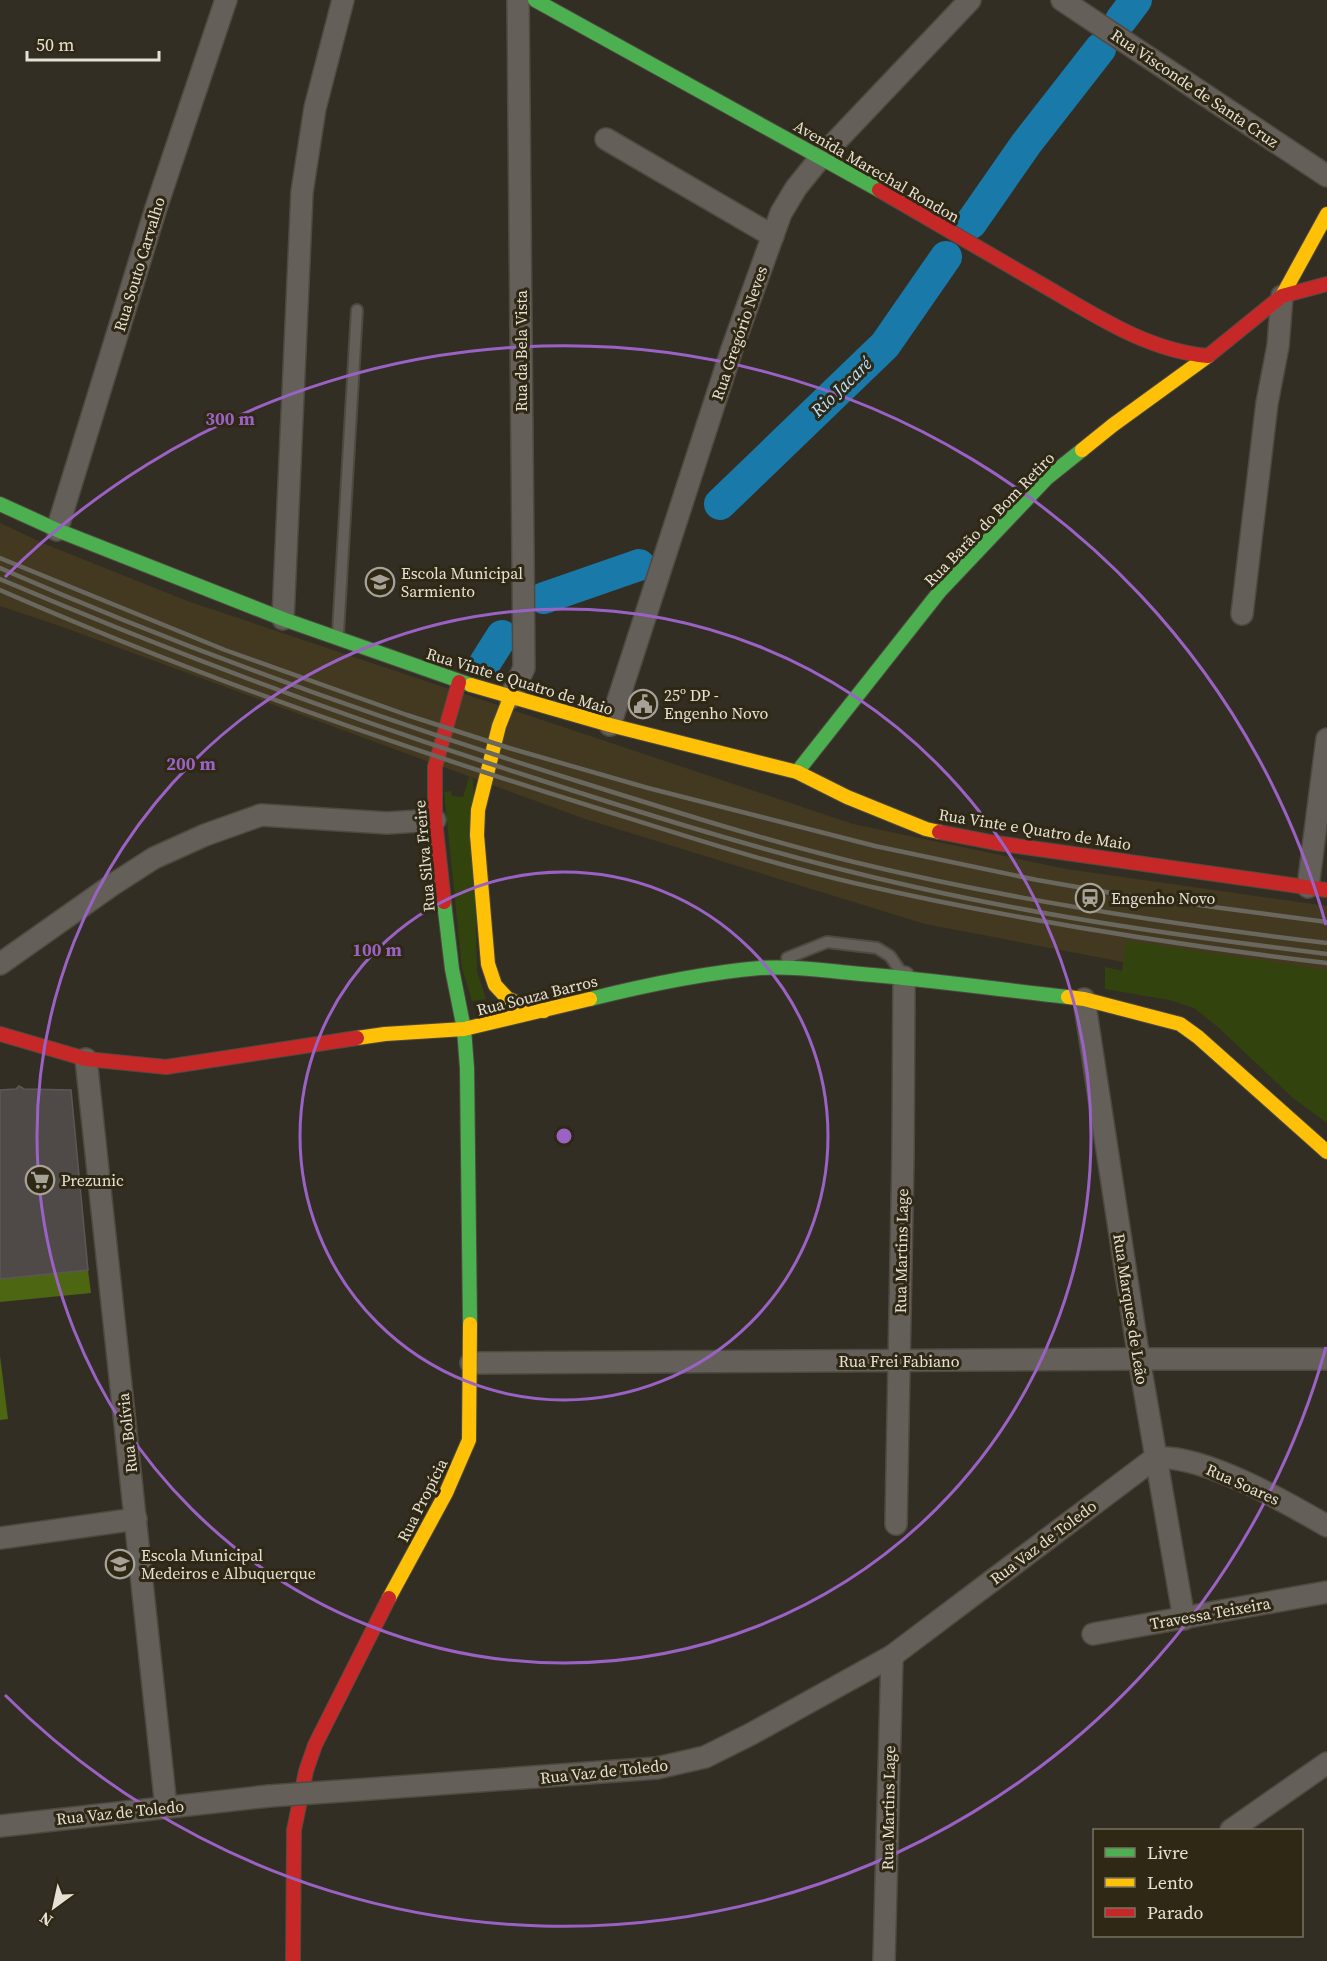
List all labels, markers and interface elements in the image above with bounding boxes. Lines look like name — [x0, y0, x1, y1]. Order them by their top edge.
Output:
scale bar — [27, 24, 159, 62]
street label: Rua Visconde de Santa Cruz — [1107, 24, 1283, 152]
text: 50 m — [36, 32, 74, 57]
street label: Avenida Marechal Rondon — [790, 114, 964, 228]
street label: Rua Souto Carvalho — [108, 194, 170, 334]
street label: Rua Gregório Neves — [706, 263, 772, 403]
street label: Rua da Bela Vista — [510, 289, 532, 412]
water label: Rio Jacaré — [804, 350, 878, 423]
text: 300 m — [205, 406, 255, 431]
street label: Rua Barão do Bom Retiro — [919, 447, 1059, 591]
place label: Escola Municipal Sarmiento — [401, 562, 523, 602]
school or university icon: Escola Municipal Sarmiento — [364, 566, 396, 598]
street label: Rua Vinte e Quatro de Maio — [424, 642, 616, 720]
place label: 25º DP - Engenho Novo — [664, 684, 769, 724]
public building icon: 25º DP - Engenho Novo — [627, 688, 659, 720]
text: 200 m — [166, 751, 216, 776]
street label: Rua Silva Freire — [408, 799, 440, 913]
street label: Rua Vinte e Quatro de Maio — [937, 803, 1133, 855]
station icon: Engenho Novo — [1074, 882, 1106, 914]
place label: Engenho Novo — [1111, 887, 1216, 909]
text: 100 m — [352, 937, 402, 962]
street label: Rua Souza Barros — [474, 969, 600, 1021]
centre of rings — [554, 1126, 574, 1146]
supermarket icon: Prezunic — [24, 1164, 56, 1196]
place label: Prezunic — [61, 1169, 124, 1191]
street label: Rua Martins Lage — [889, 1188, 913, 1314]
street label: Rua Marques de Leão — [1108, 1232, 1154, 1386]
street label: Rua Frei Fabiano — [839, 1350, 960, 1372]
street label: Rua Bolívia — [112, 1391, 142, 1474]
street label: Rua Propícia — [392, 1454, 453, 1545]
street label: Rua Soares — [1203, 1458, 1283, 1510]
street label: Rua Vaz de Toledo — [985, 1495, 1101, 1589]
place label: Escola Municipal Medeiros e Albuquerque — [141, 1544, 316, 1584]
school or university icon: Escola Municipal Medeiros e Albuquerque — [104, 1548, 136, 1580]
street label: Travessa Teixeira — [1148, 1591, 1273, 1634]
street label: Rua Martins Lage — [876, 1745, 900, 1871]
street label: Rua Vaz de Toledo — [539, 1753, 669, 1789]
street label: Rua Vaz de Toledo — [55, 1794, 185, 1830]
legend — [1093, 1829, 1303, 1937]
text: Livre — [1147, 1840, 1189, 1865]
text: Lento — [1147, 1870, 1194, 1895]
north arrow — [24, 1877, 84, 1937]
text: Parado — [1147, 1900, 1203, 1925]
text: N — [35, 1907, 57, 1932]

